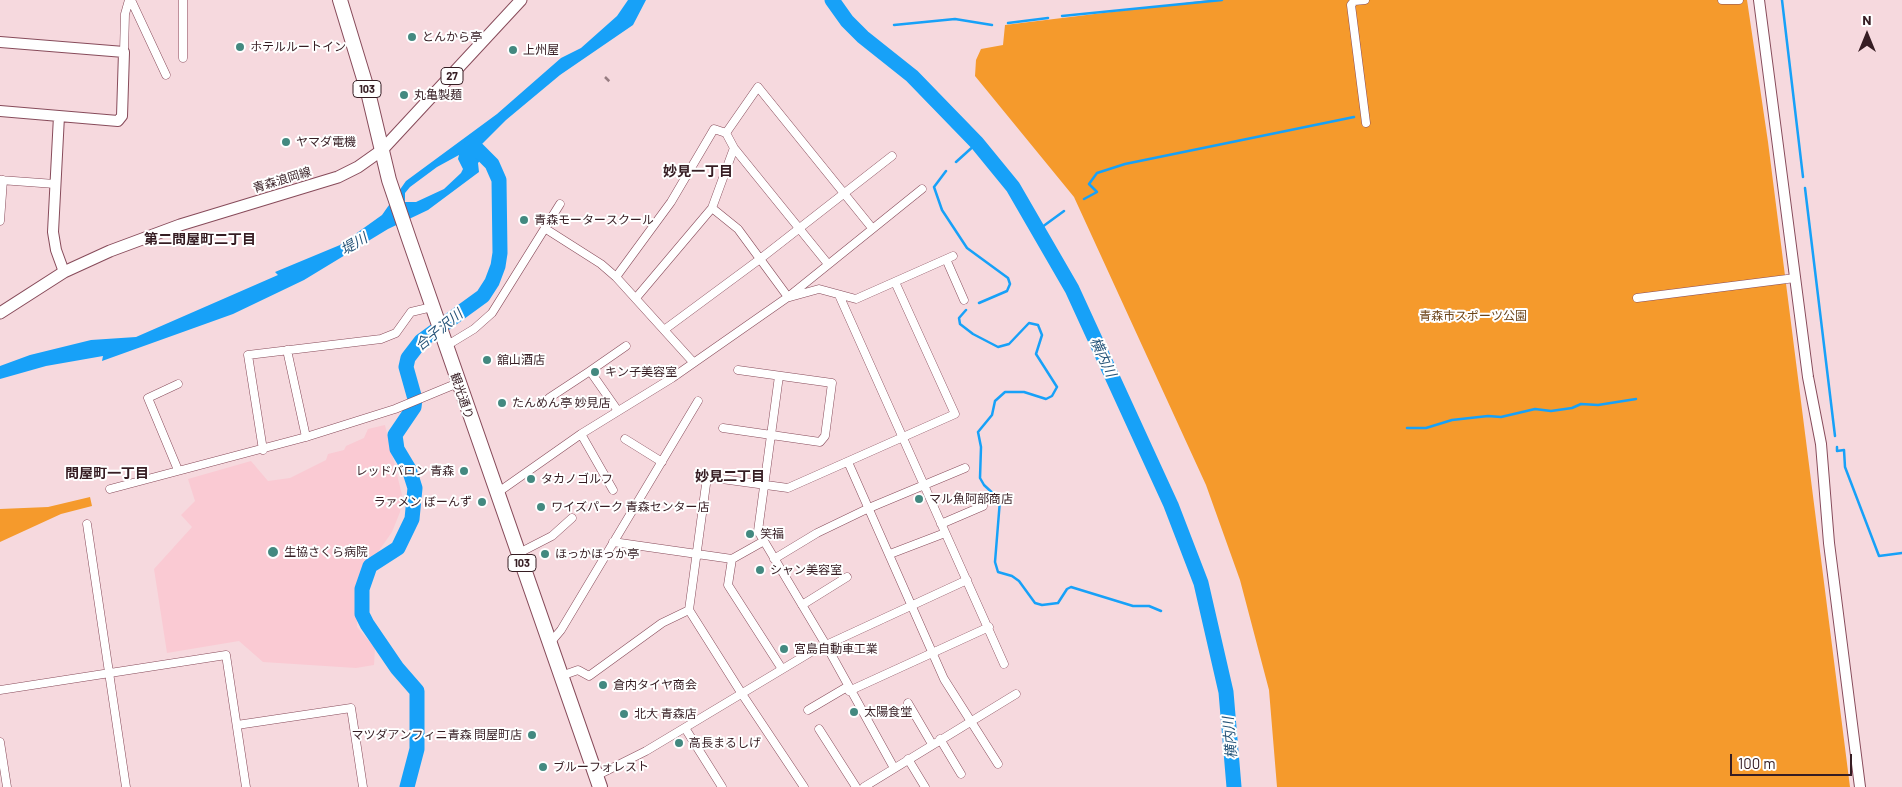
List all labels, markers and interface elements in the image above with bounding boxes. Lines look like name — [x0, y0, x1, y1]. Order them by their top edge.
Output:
north arrow — [1842, 10, 1892, 60]
text: N — [1862, 11, 1872, 28]
place label: とんから亭 — [422, 30, 482, 44]
marker: とんから亭 — [406, 31, 418, 43]
place label: ホテルルートイン — [250, 40, 346, 54]
marker: ホテルルートイン — [234, 41, 246, 53]
place label: 上州屋 — [523, 43, 559, 57]
marker: 上州屋 — [507, 44, 519, 56]
road number: 27 — [441, 68, 463, 84]
road number: 103 — [353, 80, 381, 98]
place label: 丸亀製麺 — [414, 88, 462, 102]
marker: 丸亀製麺 — [398, 89, 410, 101]
place label: ヤマダ電機 — [296, 135, 356, 149]
marker: ヤマダ電機 — [280, 136, 292, 148]
district label: 妙見一丁目 — [663, 163, 733, 179]
street label: 青森浪岡線 — [251, 164, 313, 196]
place label: 青森モータースクール — [534, 213, 654, 227]
marker: 青森モータースクール — [518, 214, 530, 226]
water label: 堤川 — [338, 230, 370, 258]
district label: 第二問屋町二丁目 — [144, 231, 256, 247]
water label: 合子沢川 — [412, 306, 466, 354]
park label: 青森市スポーツ公園 — [1419, 309, 1527, 323]
water label: 横内川 — [1087, 334, 1119, 380]
place label: 舘山酒店 — [497, 353, 545, 367]
marker: 舘山酒店 — [481, 354, 493, 366]
place label: キン子美容室 — [605, 365, 677, 379]
marker: キン子美容室 — [589, 366, 601, 378]
street label: 観光通り — [447, 371, 477, 421]
place label: たんめん亭 妙見店 — [512, 396, 610, 410]
marker: たんめん亭 妙見店 — [496, 397, 508, 409]
place label: レッドバロン 青森 — [356, 464, 454, 478]
district label: 問屋町一丁目 — [65, 465, 149, 481]
marker: レッドバロン 青森 — [458, 465, 470, 477]
district label: 妙見二丁目 — [695, 468, 765, 484]
place label: タカノゴルフ — [541, 472, 613, 486]
marker: タカノゴルフ — [525, 473, 537, 485]
place label: マル魚阿部商店 — [929, 492, 1013, 506]
marker: マル魚阿部商店 — [913, 493, 925, 505]
place label: ラァメン ぼーんず — [374, 495, 472, 509]
marker: ラァメン ぼーんず — [476, 496, 488, 508]
place label: ワイズパーク 青森センター店 — [551, 500, 709, 514]
marker: ワイズパーク 青森センター店 — [535, 501, 547, 513]
place label: 笑福 — [760, 527, 784, 541]
marker: 笑福 — [744, 528, 756, 540]
marker: 生協さくら病院 — [266, 545, 280, 559]
place label: 生協さくら病院 — [284, 545, 368, 559]
place label: ほっかほっか亭 — [555, 547, 639, 561]
marker: ほっかほっか亭 — [539, 548, 551, 560]
road number: 103 — [508, 554, 536, 572]
place label: シャン美容室 — [770, 563, 842, 577]
marker: シャン美容室 — [754, 564, 766, 576]
place label: 宮島自動車工業 — [794, 642, 878, 656]
marker: 宮島自動車工業 — [778, 643, 790, 655]
place label: 倉内タイヤ商会 — [613, 678, 697, 692]
marker: 倉内タイヤ商会 — [597, 679, 609, 691]
place label: 太陽食堂 — [864, 705, 912, 719]
marker: 太陽食堂 — [848, 706, 860, 718]
place label: 北大 青森店 — [634, 707, 696, 721]
marker: 北大 青森店 — [618, 708, 630, 720]
water label: 横内川 — [1220, 716, 1240, 760]
place label: マツダアンフィニ青森 問屋町店 — [352, 728, 522, 742]
marker: マツダアンフィニ青森 問屋町店 — [526, 729, 538, 741]
place label: 高長まるしげ — [689, 736, 761, 750]
marker: 高長まるしげ — [673, 737, 685, 749]
scale bar — [1732, 744, 1854, 776]
text: 100 m — [1738, 754, 1776, 772]
place label: ブルーフォレスト — [553, 760, 649, 774]
marker: ブルーフォレスト — [537, 761, 549, 773]

